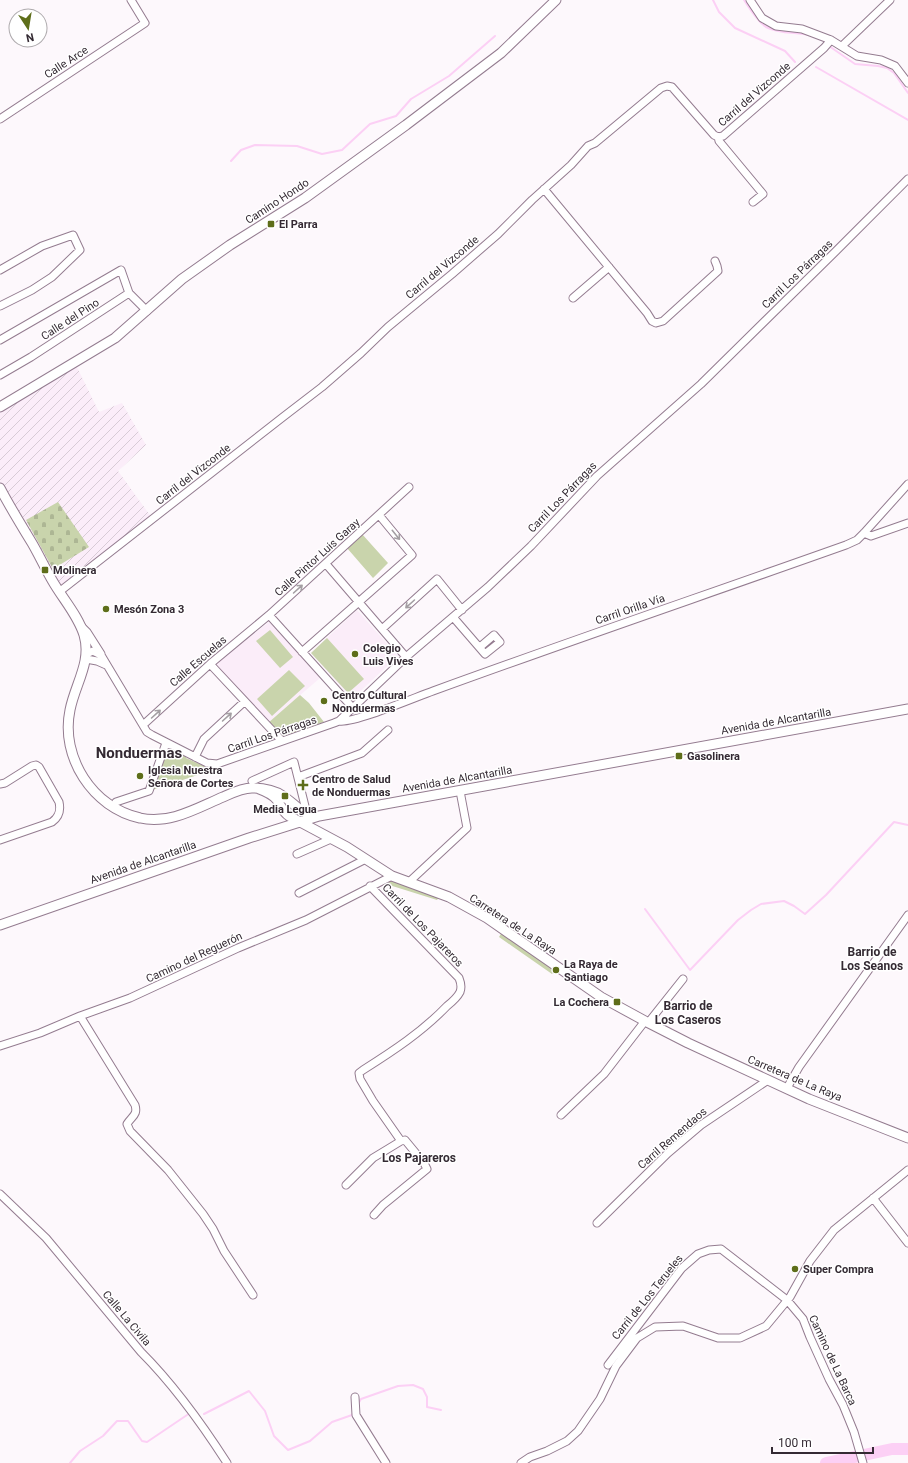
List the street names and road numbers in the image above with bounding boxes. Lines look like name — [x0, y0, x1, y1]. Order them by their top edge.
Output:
street label: Calle Arce — [42, 43, 91, 81]
street label: Carril del Vizconde — [716, 59, 793, 129]
street label: Camino Hondo — [243, 176, 312, 227]
street label: Carril del Vizconde — [403, 233, 482, 302]
street label: Carril Los Párragas — [759, 237, 836, 311]
street label: Calle del Pino — [39, 296, 102, 343]
street label: Carril del Vizconde — [153, 441, 233, 508]
street label: Carril Los Párragas — [525, 459, 600, 535]
street label: Calle Pintor Luis Garay — [272, 515, 363, 599]
street label: Carril Orilla Vía — [594, 592, 667, 627]
street label: Calle Escuelas — [167, 633, 230, 690]
street label: Avenida de Alcantarilla — [720, 705, 832, 738]
street label: Carril Los Párragas — [226, 713, 319, 756]
street label: Avenida de Alcantarilla — [401, 763, 513, 796]
street label: Avenida de Alcantarilla — [88, 838, 198, 887]
street label: Carril de Los Pajareros — [380, 881, 466, 970]
street label: Carretera de La Raya — [467, 891, 559, 957]
street label: Camino del Reguerón — [144, 929, 244, 985]
street label: Carretera de La Raya — [746, 1053, 844, 1104]
street label: Carril Remendaos — [635, 1105, 710, 1172]
street label: Carril de Los Terueles — [609, 1252, 686, 1342]
street label: Calle La Civila — [100, 1288, 154, 1349]
street label: Camino de La Barca — [806, 1313, 859, 1407]

